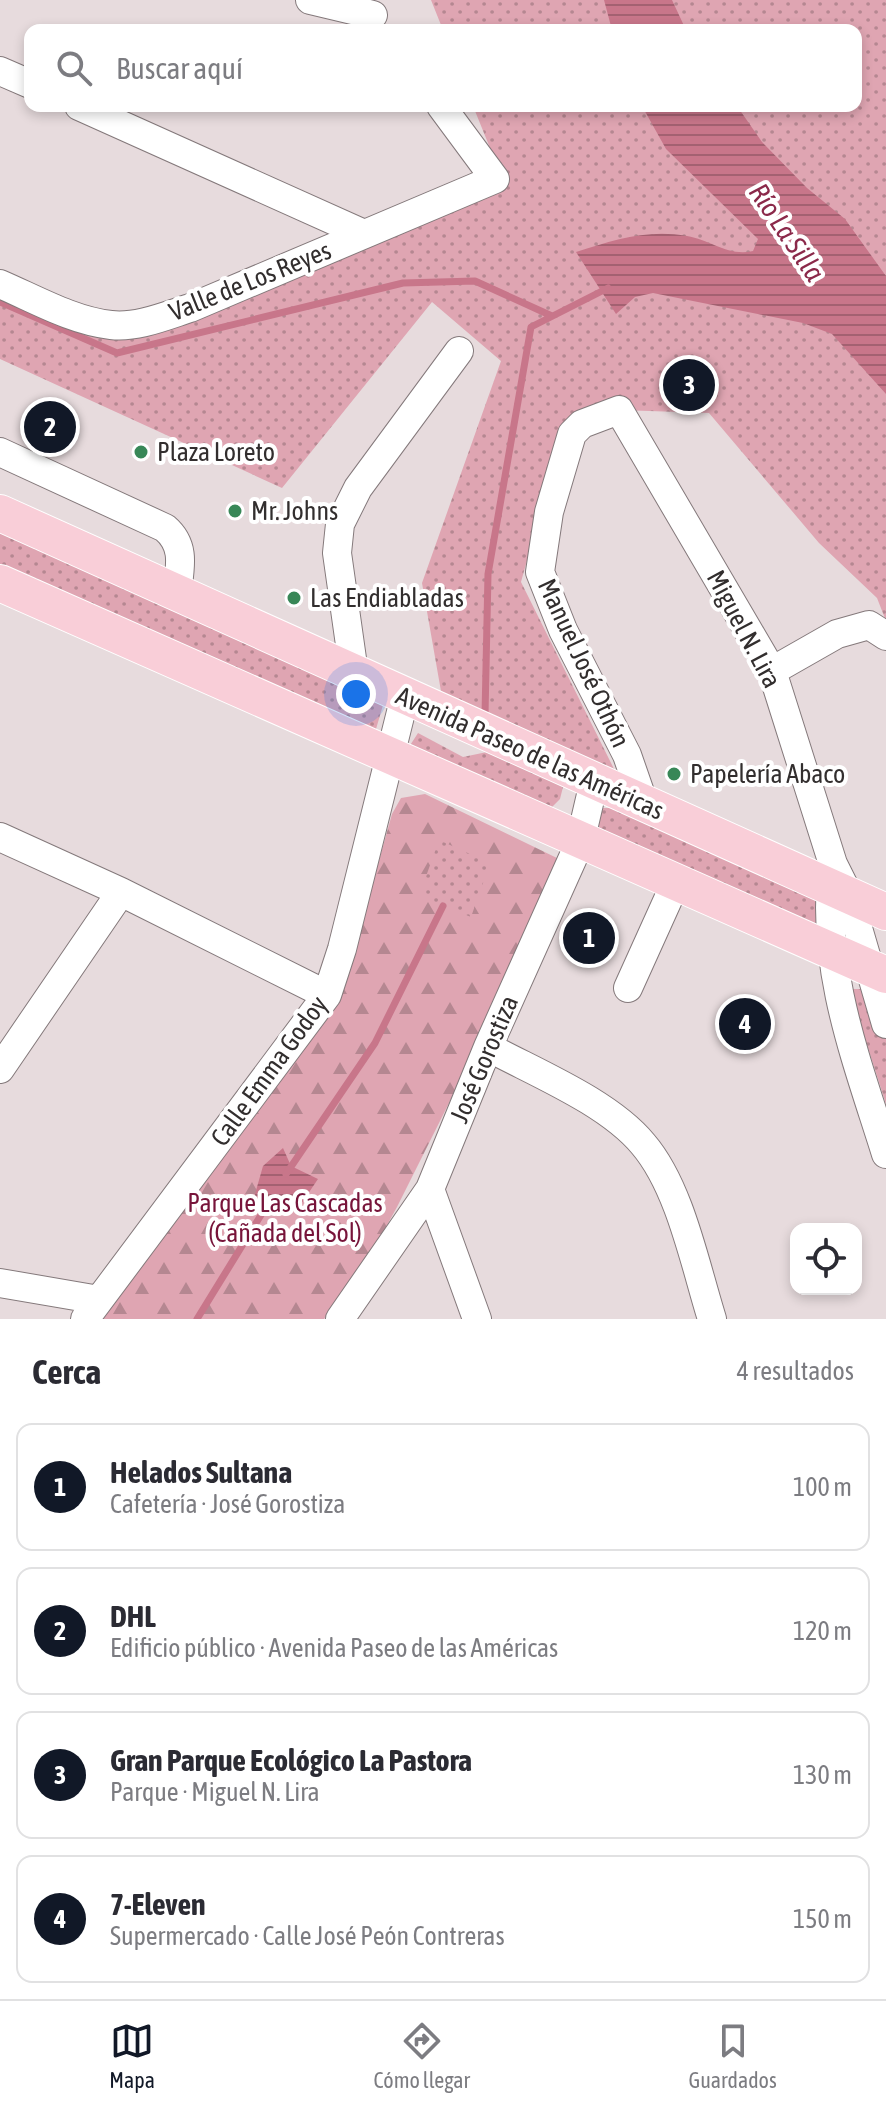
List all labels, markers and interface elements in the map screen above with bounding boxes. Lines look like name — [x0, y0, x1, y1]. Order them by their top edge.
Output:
search box — [24, 24, 862, 112]
icon: search — [52, 46, 96, 90]
text: Buscar aquí — [116, 51, 243, 85]
water label: Río La Silla — [743, 177, 831, 287]
street label: Valle de Los Reyes — [165, 235, 335, 327]
pin: 3 — [663, 355, 715, 415]
pin: 2 — [24, 397, 76, 457]
place label: Plaza Loreto — [157, 437, 275, 467]
marker: Plaza Loreto — [132, 443, 150, 461]
place label: Mr. Johns — [251, 496, 338, 526]
marker: Mr. Johns — [226, 502, 244, 520]
street label: Miguel N. Lira — [701, 565, 787, 693]
street label: Manuel José Othón — [532, 574, 636, 752]
place label: Las Endiabladas — [310, 583, 464, 613]
marker: Las Endiabladas — [285, 589, 303, 607]
your location — [336, 674, 376, 714]
street label: Avenida Paseo de las Américas — [392, 680, 668, 826]
place label: Papelería Abaco — [690, 759, 845, 789]
marker: Papelería Abaco — [665, 765, 683, 783]
pin: 1 — [563, 908, 615, 968]
street label: Calle Emma Godoy — [205, 990, 334, 1152]
street label: José Gorostiza — [444, 991, 524, 1127]
pin: 4 — [719, 994, 771, 1054]
park label: Parque Las Cascadas (Cañada del Sol) — [187, 1188, 383, 1248]
map controls — [790, 1223, 862, 1295]
button: locate — [790, 1223, 862, 1295]
text: Cerca — [32, 1352, 101, 1391]
text: 4 resultados — [737, 1356, 854, 1386]
text: Helados Sultana — [110, 1455, 292, 1489]
text: 1 — [54, 1472, 66, 1502]
text: 100 m — [793, 1472, 852, 1502]
text: Cafetería · José Gorostiza — [110, 1489, 345, 1519]
text: DHL — [110, 1599, 156, 1633]
text: 2 — [54, 1616, 66, 1646]
text: 120 m — [793, 1616, 852, 1646]
text: Edificio público · Avenida Paseo de las Américas — [110, 1633, 558, 1663]
text: Gran Parque Ecológico La Pastora — [110, 1743, 472, 1777]
text: 3 — [54, 1760, 66, 1790]
text: 130 m — [793, 1760, 852, 1790]
text: Parque · Miguel N. Lira — [110, 1777, 320, 1807]
text: 7-Eleven — [110, 1887, 206, 1921]
text: 4 — [54, 1904, 66, 1934]
text: 150 m — [793, 1904, 852, 1934]
text: Supermercado · Calle José Peón Contreras — [110, 1921, 505, 1951]
tab: Mapa — [109, 2019, 155, 2093]
tab: Cómo llegar — [373, 2019, 470, 2093]
tab: Guardados — [689, 2019, 777, 2093]

